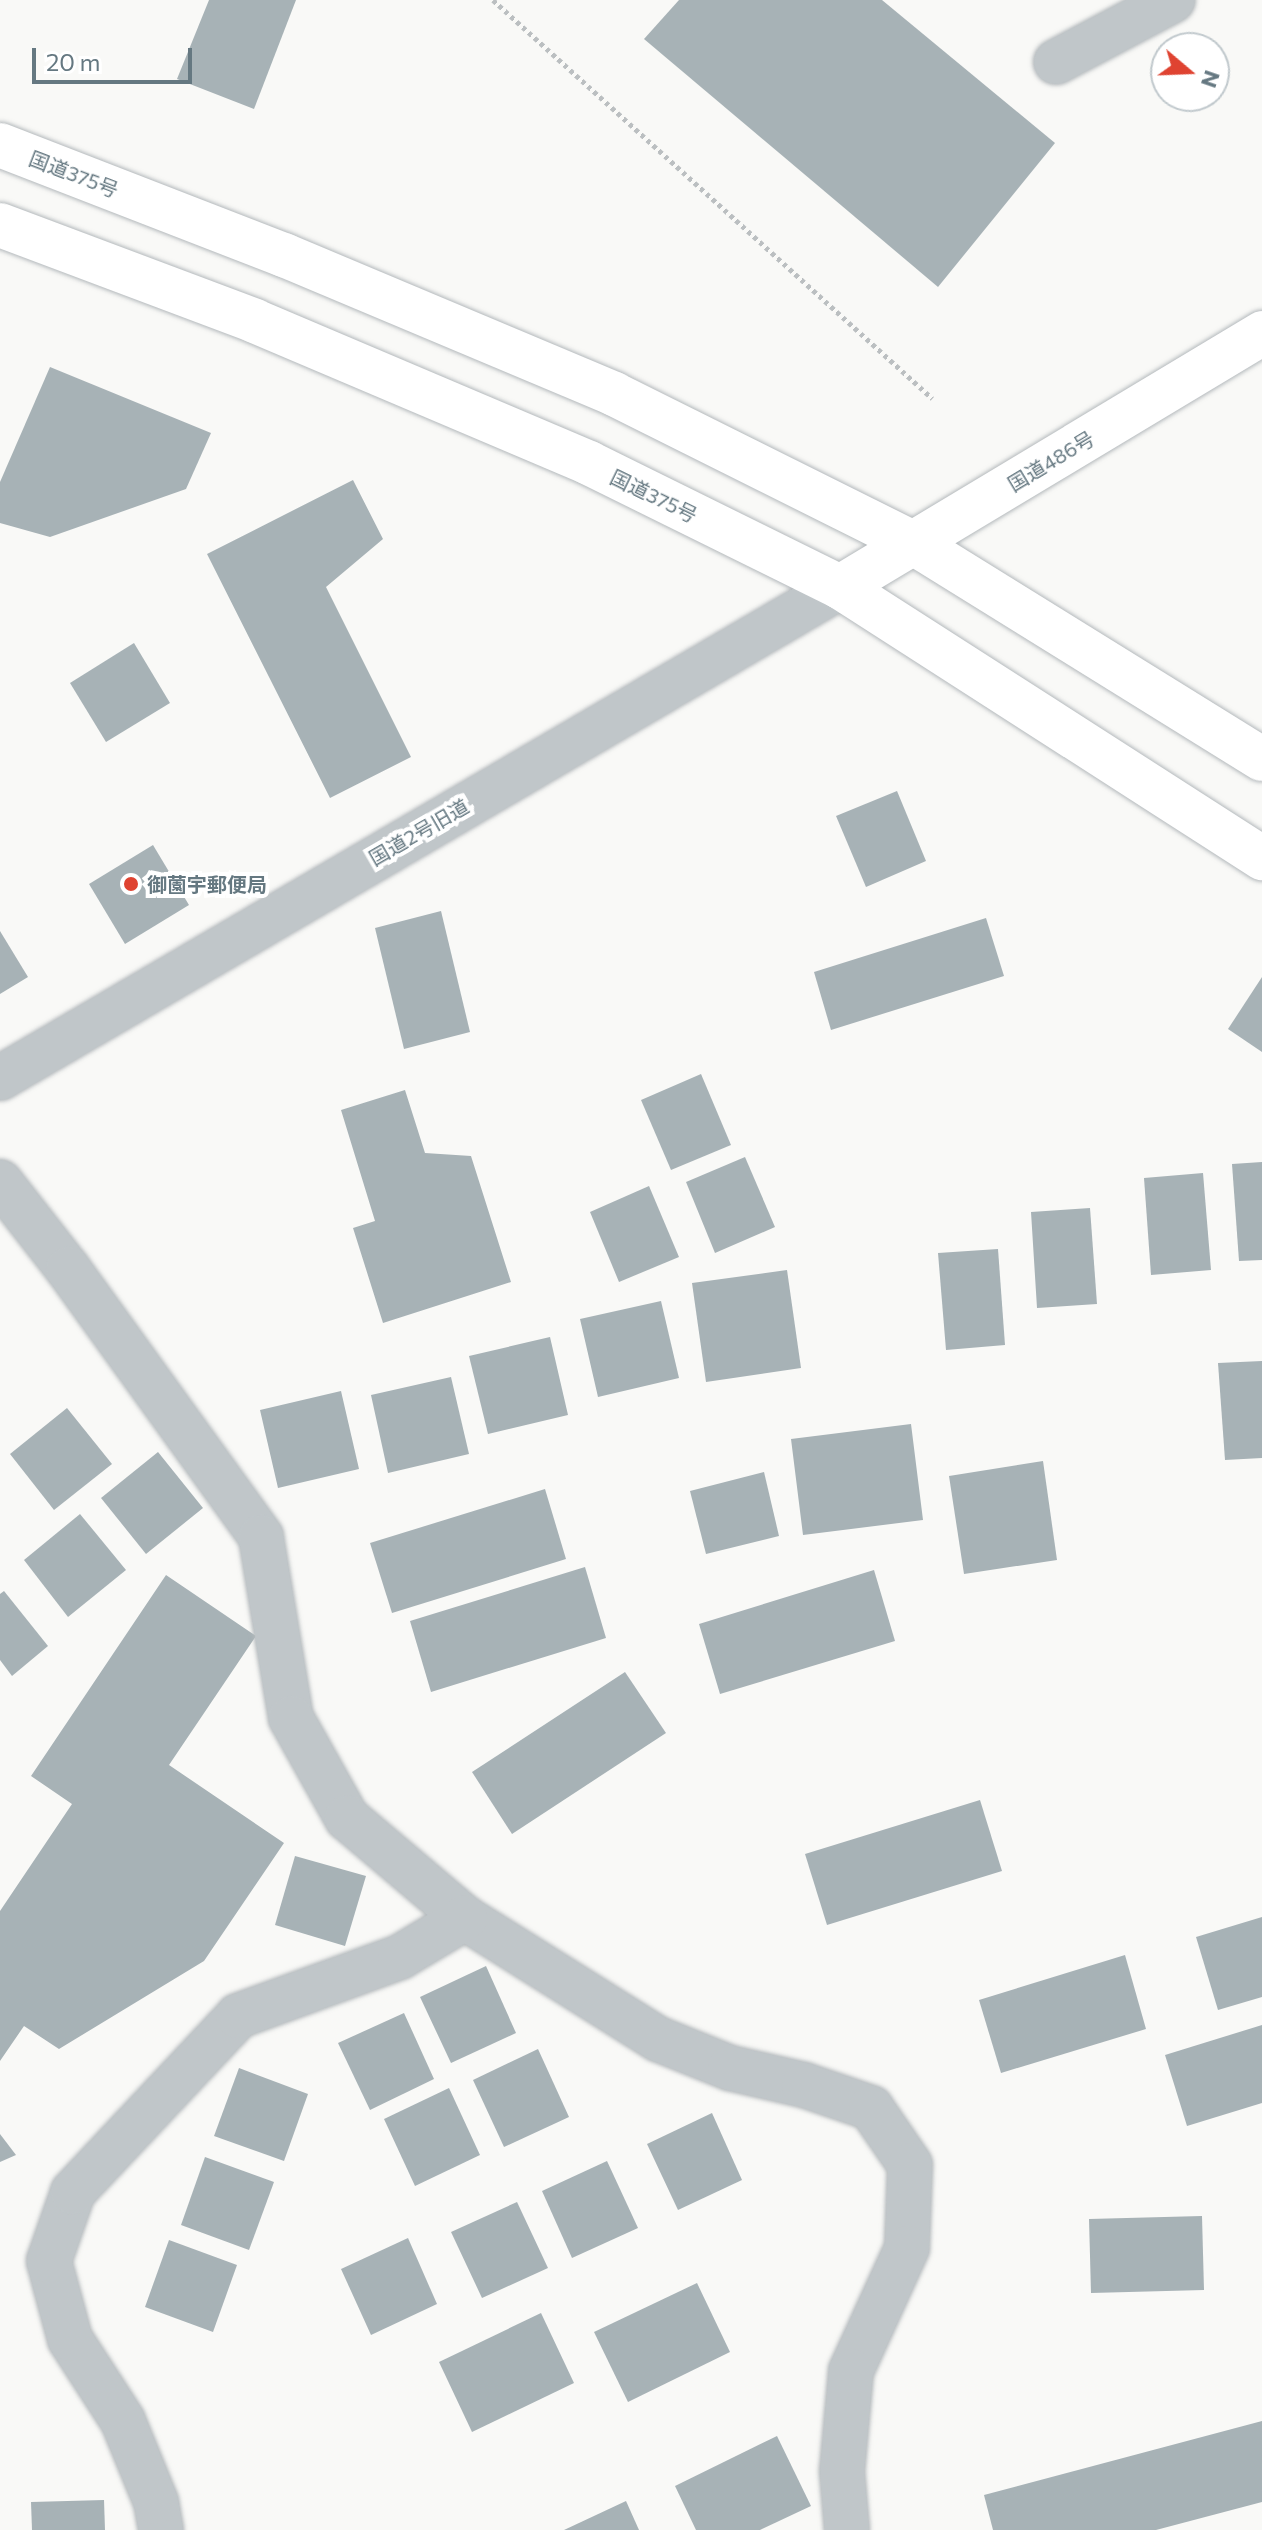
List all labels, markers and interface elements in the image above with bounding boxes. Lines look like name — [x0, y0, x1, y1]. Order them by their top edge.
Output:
scale bar — [36, 32, 196, 82]
north arrow — [1150, 32, 1230, 112]
text: 20 m — [46, 47, 100, 76]
text: N — [1196, 67, 1227, 92]
street label: 国道375号 — [26, 146, 122, 202]
street label: 国道486号 — [1004, 426, 1098, 496]
street label: 国道375号 — [607, 465, 701, 527]
street label: 国道2号旧道 — [365, 794, 473, 870]
place label: 御薗宇郵便局 — [147, 872, 267, 896]
marker: 御薗宇郵便局 — [122, 875, 140, 893]

